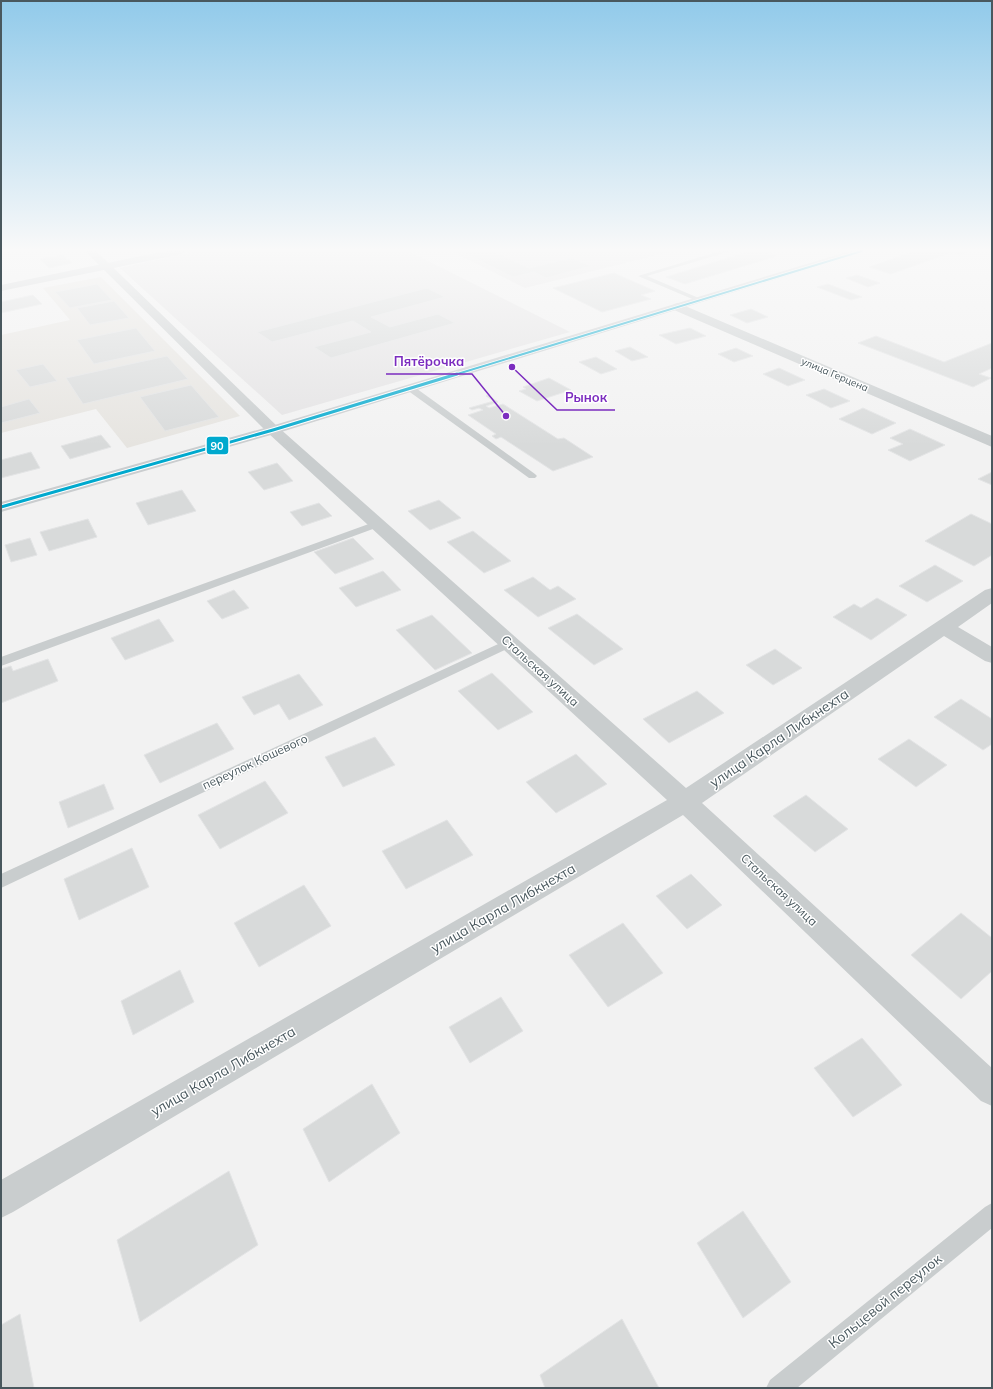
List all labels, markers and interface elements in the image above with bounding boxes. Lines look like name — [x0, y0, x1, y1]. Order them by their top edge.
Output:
callout: Пятёрочка — [386, 349, 472, 374]
text: Пятёрочка — [394, 353, 464, 369]
street label: улица Герцена — [799, 355, 870, 394]
callout: Рынок — [557, 385, 615, 410]
text: Рынок — [565, 389, 608, 405]
line badge: 90 — [206, 436, 229, 455]
text: 90 — [210, 439, 224, 453]
street label: Стальская улица — [498, 632, 582, 709]
street label: улица Карла Либкнехта — [706, 685, 852, 791]
street label: переулок Кошевого — [200, 731, 310, 793]
street label: Стальская улица — [738, 850, 821, 929]
street label: улица Карла Либкнехта — [427, 859, 579, 957]
street label: улица Карла Либкнехта — [147, 1022, 299, 1120]
street label: Кольцевой переулок — [825, 1249, 946, 1352]

